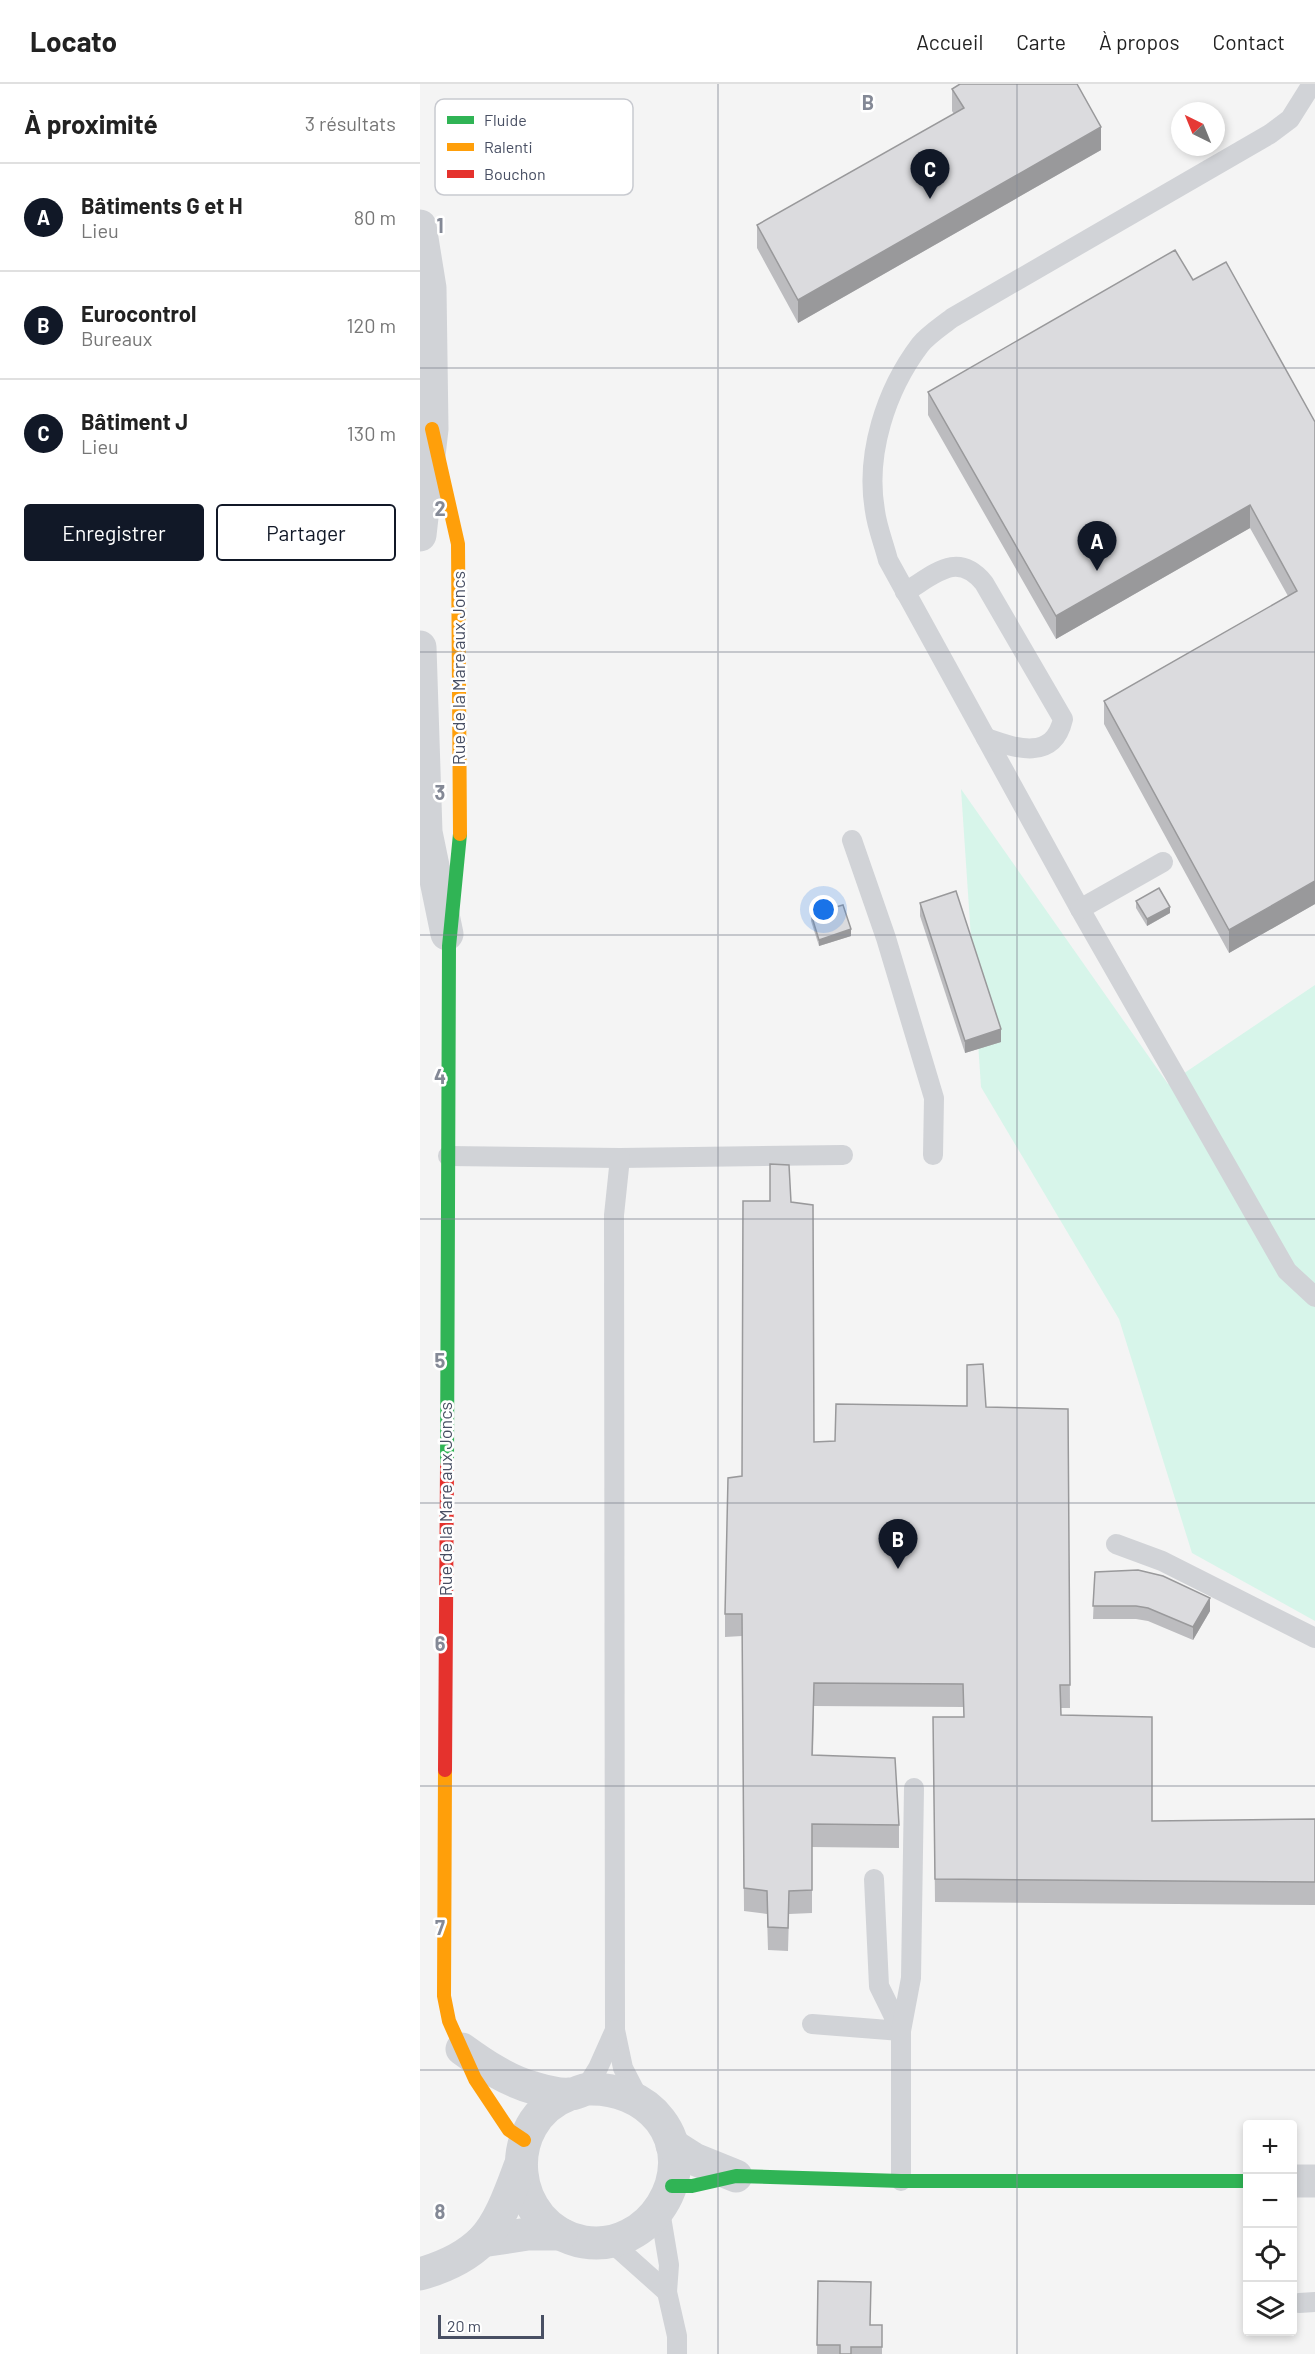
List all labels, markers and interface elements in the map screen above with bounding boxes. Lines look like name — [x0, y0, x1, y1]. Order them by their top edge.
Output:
text: Locato — [30, 24, 117, 58]
text: Accueil — [916, 29, 983, 54]
text: Carte — [1016, 29, 1066, 54]
text: À propos — [1099, 29, 1180, 54]
text: Contact — [1213, 29, 1285, 54]
text: B — [862, 90, 874, 114]
legend — [435, 99, 633, 195]
north arrow — [1171, 102, 1225, 156]
text: À proximité — [24, 108, 158, 139]
text: Fluide — [484, 110, 527, 129]
text: 3 résultats — [305, 111, 396, 135]
text: Ralenti — [484, 137, 533, 156]
pin: C — [910, 150, 950, 199]
text: Bouchon — [484, 164, 546, 183]
text: Bâtiments G et H — [81, 192, 243, 218]
text: A — [37, 205, 50, 229]
text: 80 m — [354, 205, 396, 229]
text: 1 — [436, 213, 444, 237]
text: Lieu — [81, 218, 119, 242]
text: Eurocontrol — [81, 300, 196, 326]
text: B — [37, 313, 50, 337]
text: 120 m — [346, 313, 396, 337]
text: Bureaux — [81, 326, 152, 350]
text: Bâtiment J — [81, 408, 188, 434]
text: C — [37, 421, 50, 445]
text: 130 m — [347, 421, 396, 445]
text: Lieu — [81, 434, 119, 458]
text: 2 — [434, 496, 446, 520]
button: Enregistrer — [24, 504, 204, 561]
button: Partager — [216, 504, 396, 561]
pin: A — [1078, 522, 1116, 571]
street label: Rue de la Mare aux Joncs — [447, 571, 469, 765]
text: 3 — [435, 780, 445, 804]
your location — [809, 895, 838, 924]
text: 4 — [434, 1064, 446, 1088]
text: 5 — [435, 1348, 446, 1372]
street label: Rue de la Mare aux Joncs — [434, 1402, 456, 1596]
pin: B — [878, 1520, 918, 1569]
text: 6 — [435, 1631, 446, 1655]
text: 7 — [435, 1915, 445, 1939]
map controls — [1243, 2120, 1297, 2336]
button: + — [1243, 2120, 1297, 2174]
button: − — [1243, 2174, 1297, 2228]
text: 8 — [435, 2199, 446, 2223]
button: locate — [1243, 2228, 1297, 2282]
button: layers — [1243, 2282, 1297, 2336]
scale bar — [438, 2312, 544, 2340]
text: 20 m — [447, 2316, 481, 2335]

